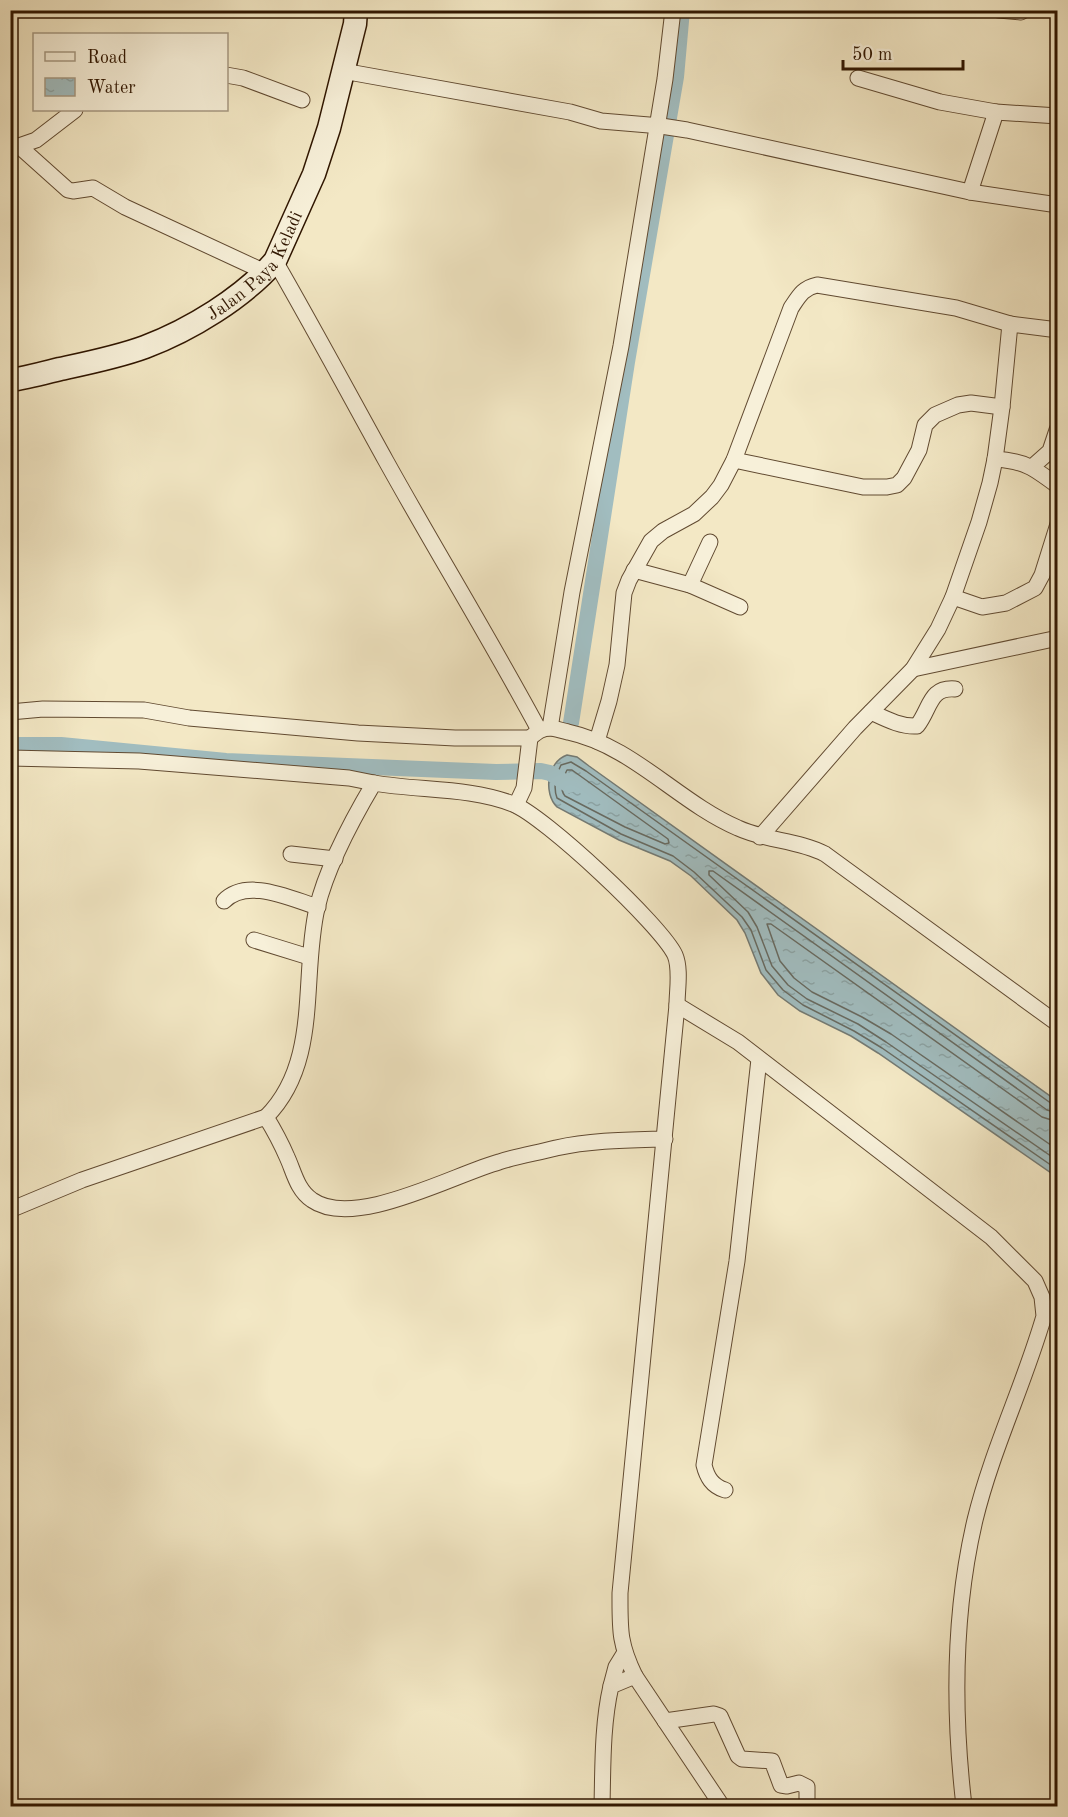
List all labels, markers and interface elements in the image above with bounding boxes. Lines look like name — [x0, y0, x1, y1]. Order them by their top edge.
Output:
legend — [33, 33, 228, 111]
scale bar — [843, 33, 963, 71]
text: 50 m — [852, 46, 892, 64]
text: Road — [87, 49, 127, 67]
text: Water — [87, 79, 136, 97]
street label: Jalan Paya Keladi — [204, 209, 306, 324]

